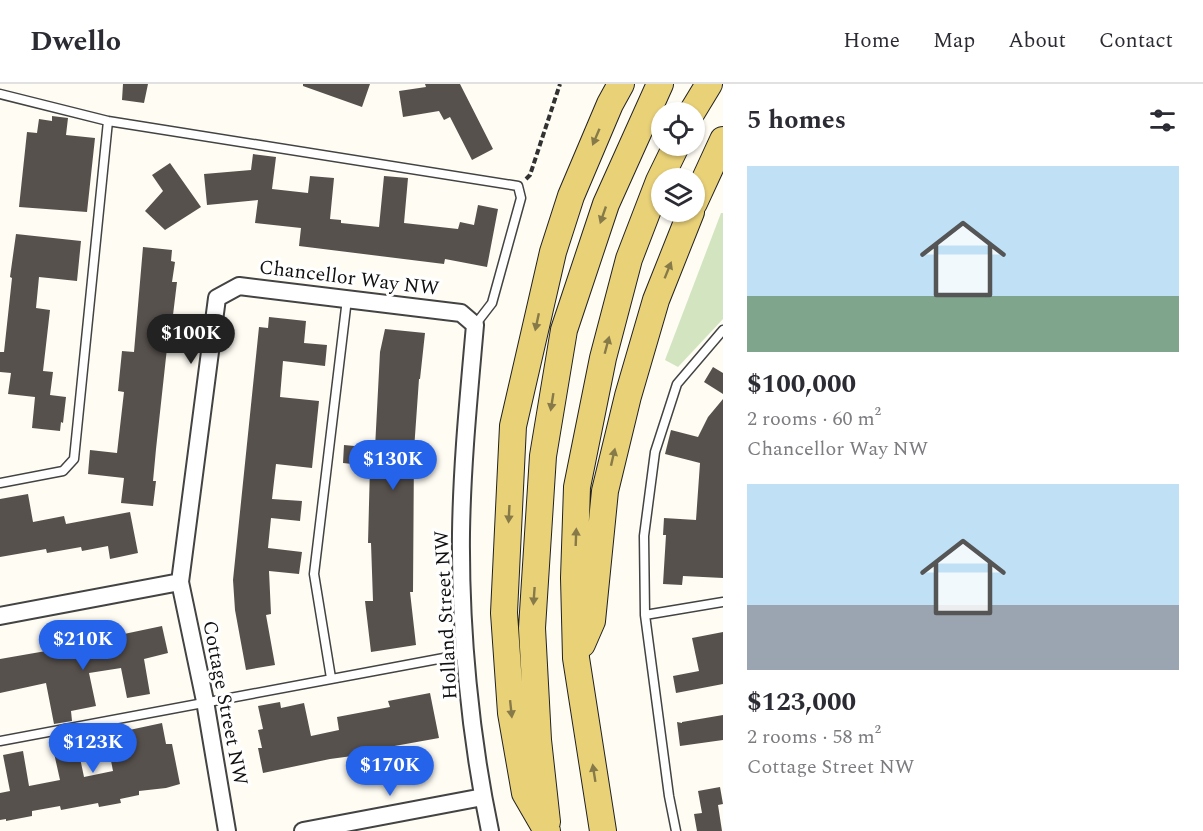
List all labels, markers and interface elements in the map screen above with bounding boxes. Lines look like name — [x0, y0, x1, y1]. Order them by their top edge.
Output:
text: Dwello — [30, 20, 121, 63]
text: Home — [843, 25, 900, 57]
text: Map — [933, 25, 975, 57]
text: About — [1008, 25, 1066, 57]
text: Contact — [1099, 25, 1173, 57]
text: 5 homes — [747, 100, 846, 140]
map controls — [651, 102, 705, 222]
button: locate — [651, 102, 705, 156]
icon: filters — [1146, 104, 1179, 137]
one-way arrow — [591, 128, 601, 146]
button: layers — [651, 168, 705, 222]
icon: home — [909, 205, 1017, 313]
one-way arrow — [597, 206, 607, 224]
street label: Chancellor Way NW — [257, 252, 441, 304]
one-way arrow — [663, 261, 673, 279]
one-way arrow — [532, 313, 541, 332]
pin: $100K — [149, 314, 233, 365]
text: $100K — [161, 318, 221, 348]
one-way arrow — [602, 336, 612, 354]
text: $100,000 — [747, 364, 856, 404]
one-way arrow — [547, 393, 556, 412]
text: 2 rooms · 60 m² — [747, 404, 881, 434]
text: Chancellor Way NW — [747, 434, 928, 464]
pin: $130K — [351, 440, 435, 491]
text: $130K — [363, 444, 423, 474]
one-way arrow — [609, 448, 619, 467]
one-way arrow — [504, 505, 513, 524]
icon: home — [909, 523, 1017, 631]
one-way arrow — [571, 527, 580, 546]
street label: Holland Street NW — [427, 529, 465, 700]
one-way arrow — [530, 587, 539, 606]
street label: Cottage Street NW — [194, 618, 256, 788]
pin: $210K — [41, 620, 125, 671]
text: $210K — [53, 624, 113, 654]
text: $123,000 — [747, 682, 856, 722]
one-way arrow — [506, 699, 516, 718]
text: 2 rooms · 58 m² — [747, 722, 881, 752]
pin: $123K — [51, 723, 135, 774]
text: $123K — [63, 727, 123, 757]
pin: $170K — [348, 746, 432, 797]
text: $170K — [360, 750, 420, 780]
text: Cottage Street NW — [747, 752, 914, 782]
one-way arrow — [589, 764, 598, 783]

